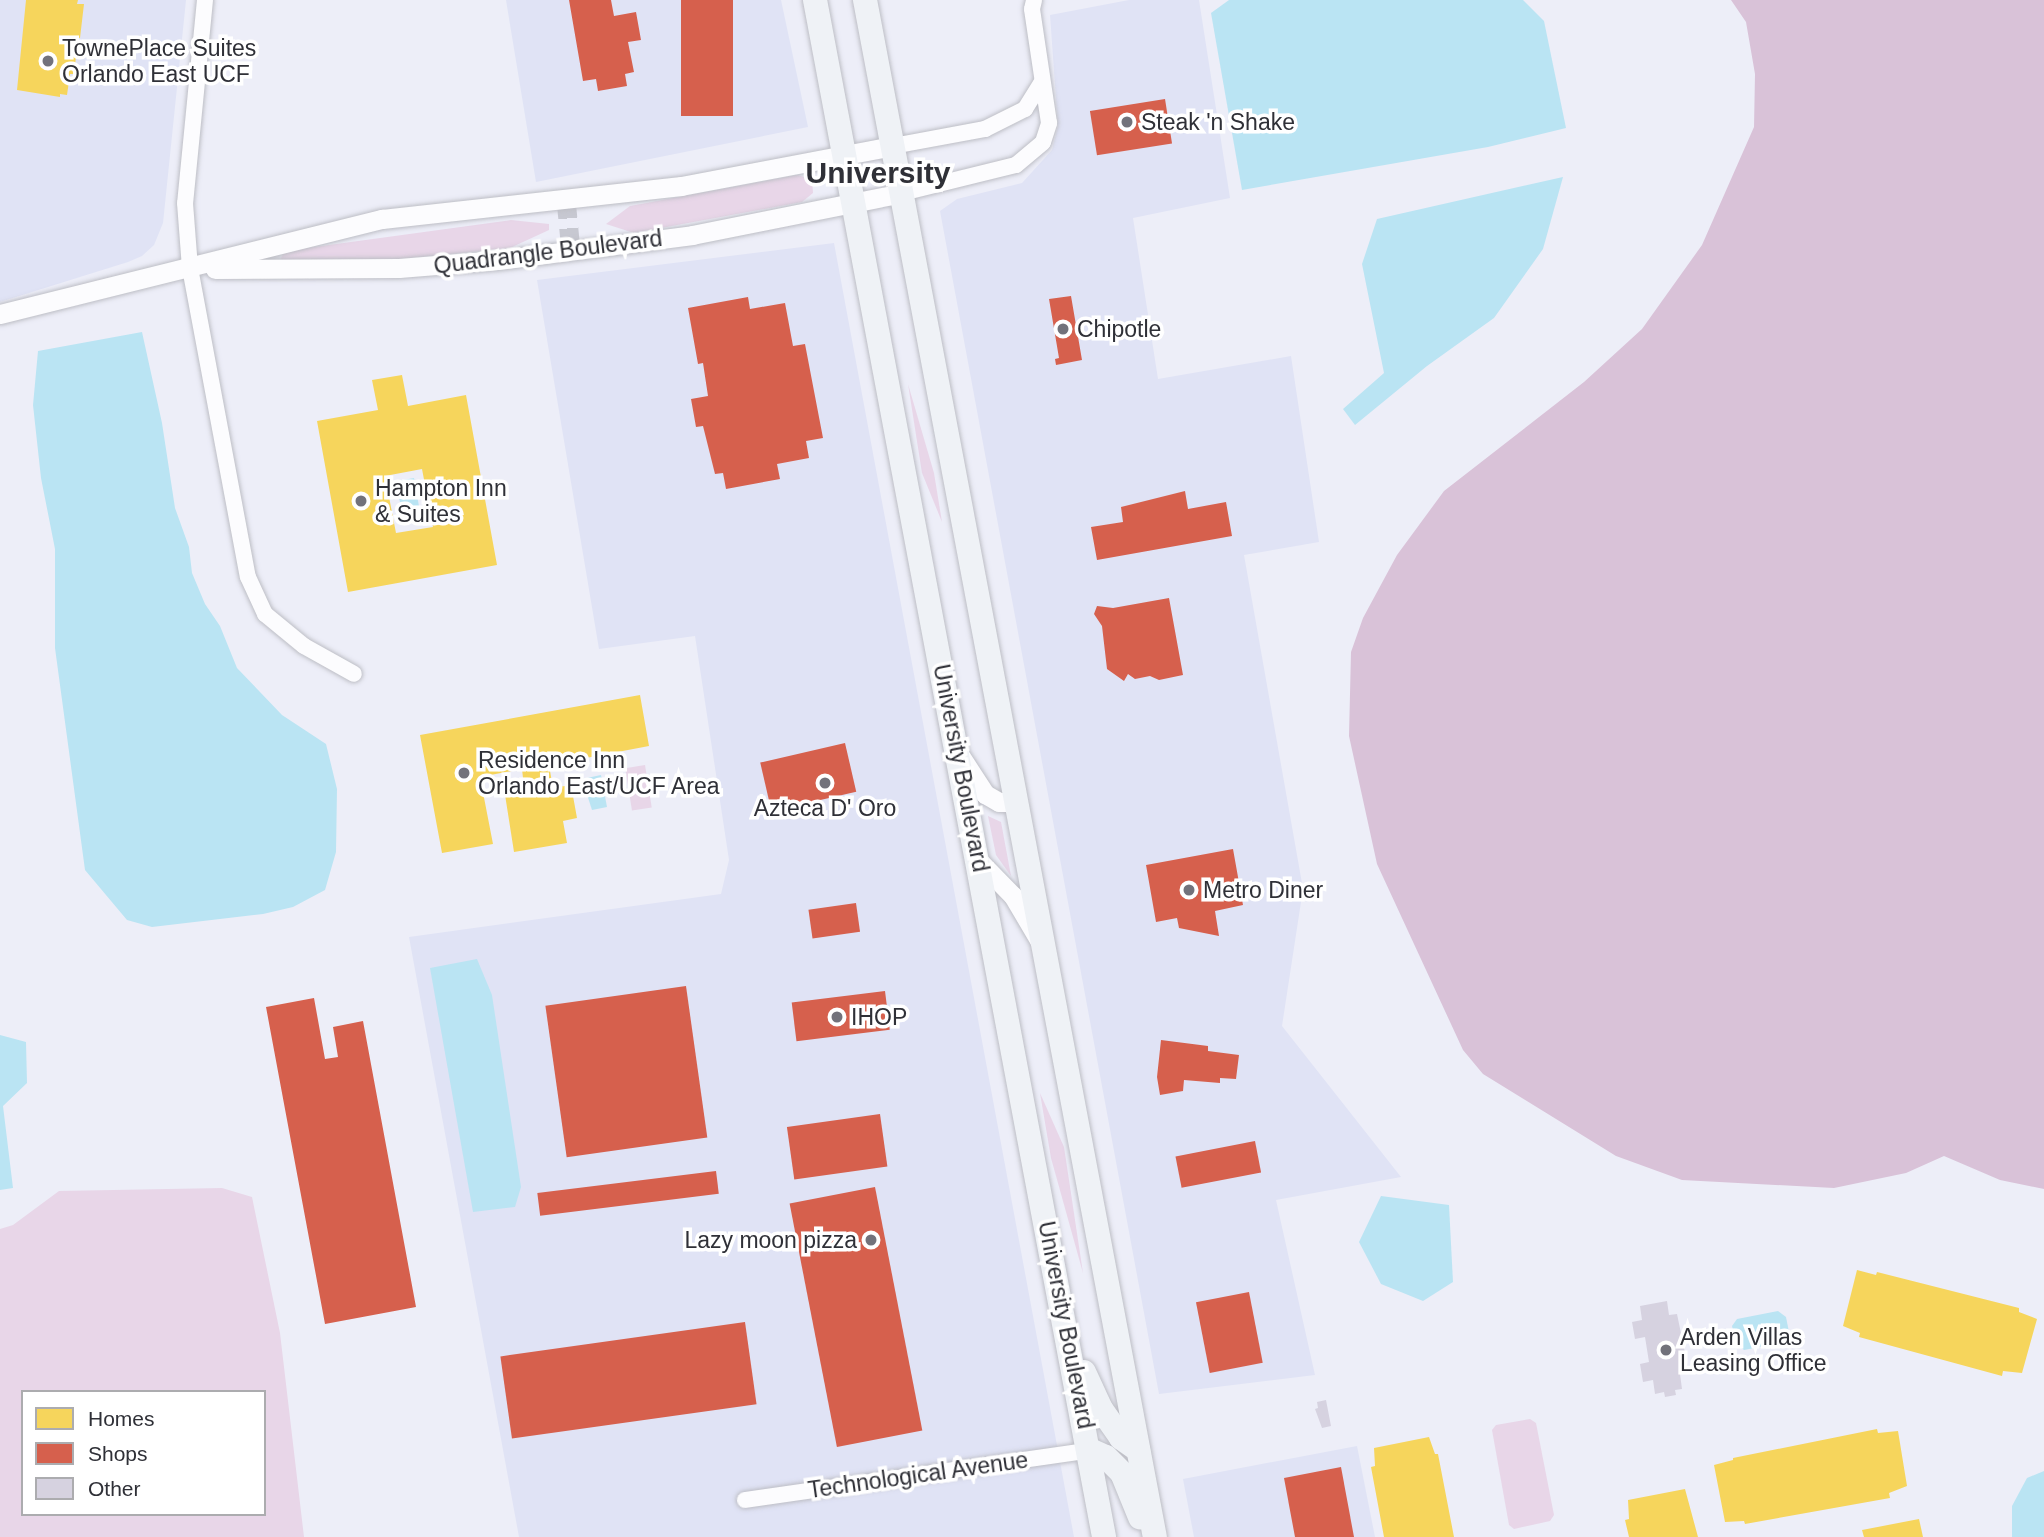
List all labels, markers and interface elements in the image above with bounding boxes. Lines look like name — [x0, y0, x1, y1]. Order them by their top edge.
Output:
place label: TownePlace Suites Orlando East UCF — [62, 34, 256, 88]
marker: TownePlace Suites Orlando East UCF — [40, 53, 56, 69]
place label: Steak 'n Shake — [1141, 108, 1295, 136]
marker: Steak 'n Shake — [1119, 114, 1135, 130]
district label: University — [805, 155, 951, 191]
street label: Quadrangle Boulevard — [432, 224, 664, 280]
place label: Chipotle — [1077, 315, 1161, 343]
marker: Chipotle — [1055, 321, 1071, 337]
place label: Hampton Inn & Suites — [375, 474, 507, 528]
marker: Hampton Inn & Suites — [353, 493, 369, 509]
street label: University Boulevard — [927, 662, 995, 874]
place label: Residence Inn Orlando East/UCF Area — [478, 746, 721, 800]
marker: Residence Inn Orlando East/UCF Area — [456, 765, 472, 781]
marker: Azteca D' Oro — [817, 775, 833, 791]
place label: Azteca D' Oro — [754, 794, 896, 822]
place label: Metro Diner — [1203, 876, 1323, 904]
marker: Metro Diner — [1181, 882, 1197, 898]
place label: IHOP — [851, 1003, 907, 1031]
marker: IHOP — [829, 1009, 845, 1025]
street label: University Boulevard — [1032, 1219, 1100, 1431]
place label: Lazy moon pizza — [684, 1226, 857, 1254]
marker: Lazy moon pizza — [863, 1232, 879, 1248]
place label: Arden Villas Leasing Office — [1680, 1323, 1827, 1377]
marker: Arden Villas Leasing Office — [1658, 1342, 1674, 1358]
legend — [21, 1390, 266, 1516]
text: Homes — [88, 1407, 155, 1430]
text: Shops — [88, 1442, 148, 1465]
street label: Technological Avenue — [805, 1446, 1031, 1504]
text: Other — [88, 1477, 141, 1500]

